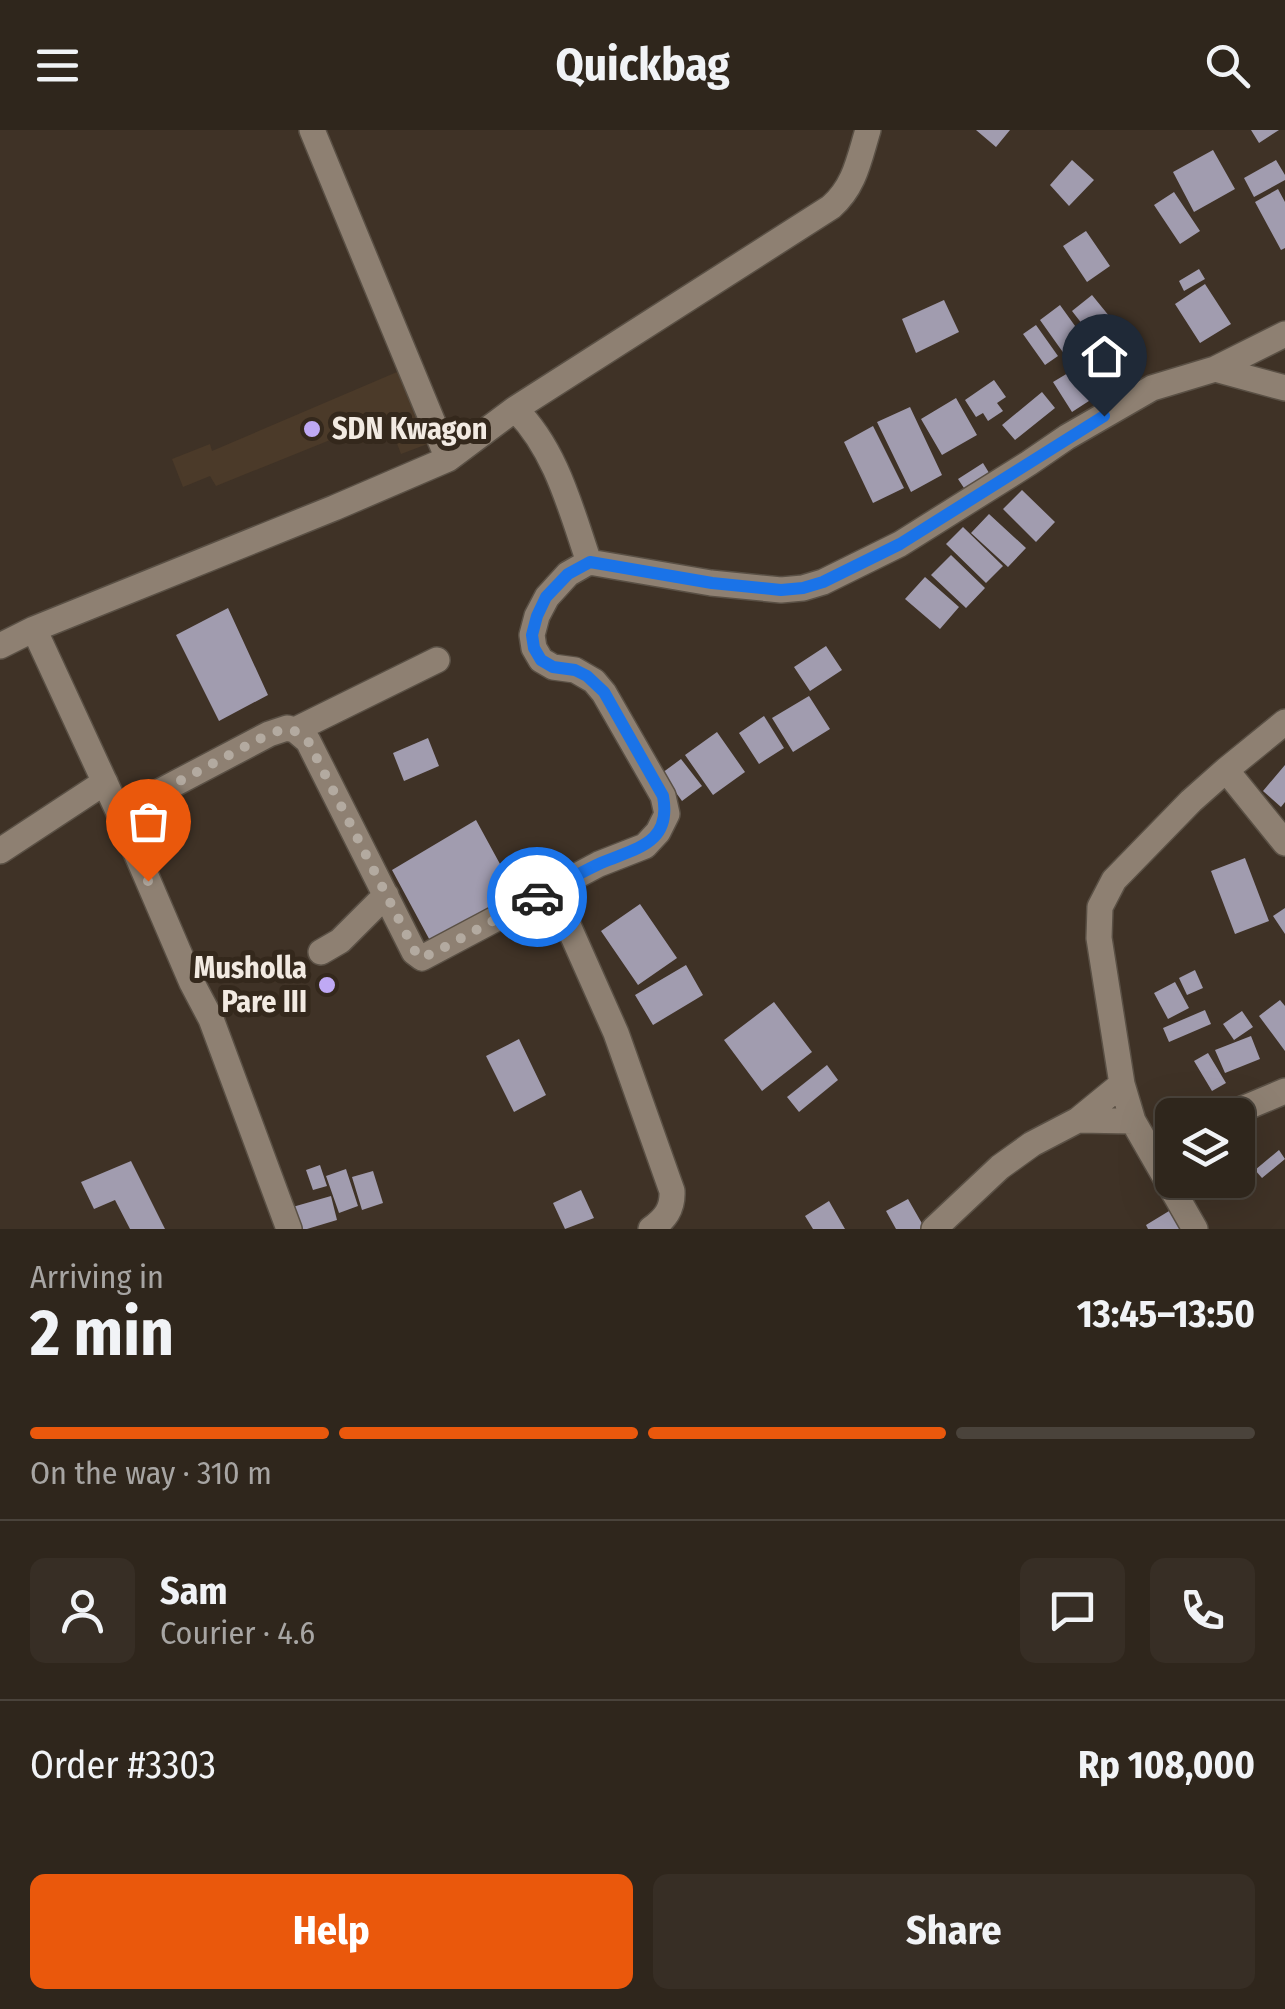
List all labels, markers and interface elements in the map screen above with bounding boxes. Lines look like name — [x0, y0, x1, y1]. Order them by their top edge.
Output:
icon: menu — [30, 38, 85, 93]
text: Quickbag — [555, 38, 730, 92]
icon: search — [1200, 38, 1255, 93]
pin — [1062, 314, 1147, 417]
icon: home — [1077, 329, 1132, 384]
place label: SDN Kwagon — [332, 411, 488, 447]
marker: SDN Kwagon — [301, 418, 323, 440]
pin — [106, 779, 191, 882]
icon: bag — [121, 794, 176, 849]
courier — [487, 847, 587, 947]
icon: car — [510, 870, 565, 925]
place label: Musholla Pare III — [194, 950, 307, 1020]
marker: Musholla Pare III — [316, 974, 338, 996]
map controls — [1155, 1098, 1255, 1198]
button: layers — [1155, 1098, 1255, 1198]
text: Arriving in — [30, 1258, 164, 1296]
text: 13:45–13:50 — [1077, 1291, 1255, 1337]
text: 2 min — [30, 1294, 174, 1372]
text: On the way · 310 m — [30, 1454, 272, 1492]
button: person — [30, 1558, 135, 1663]
button: chat — [1020, 1558, 1125, 1663]
button: phone — [1150, 1558, 1255, 1663]
text: Sam — [160, 1568, 228, 1614]
text: Courier · 4.6 — [160, 1614, 315, 1652]
text: Order #3303 — [30, 1742, 216, 1788]
text: Rp 108,000 — [1078, 1742, 1255, 1788]
button: Help — [30, 1874, 633, 1989]
button: Share — [653, 1874, 1255, 1989]

